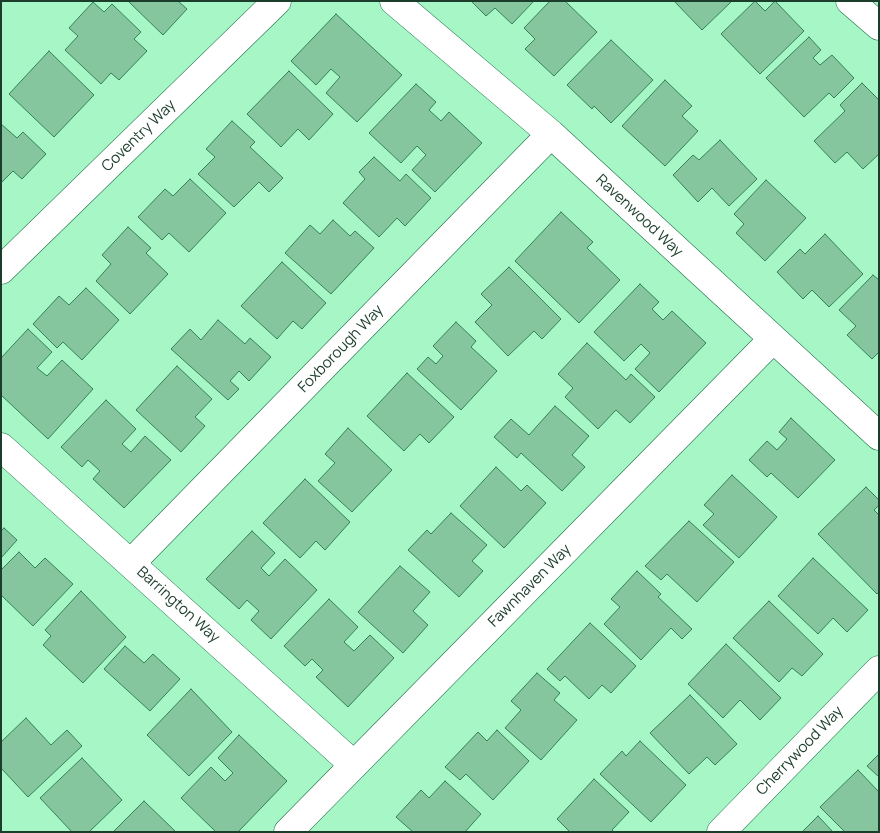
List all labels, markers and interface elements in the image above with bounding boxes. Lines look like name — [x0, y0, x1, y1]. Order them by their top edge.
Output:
street label: Coventry Way — [98, 96, 180, 176]
street label: Ravenwood Way — [592, 171, 686, 261]
street label: Foxborough Way — [295, 301, 387, 397]
street label: Fawnhaven Way — [485, 541, 575, 631]
street label: Barrington Way — [133, 563, 223, 647]
street label: Cherrywood Way — [753, 703, 847, 799]

